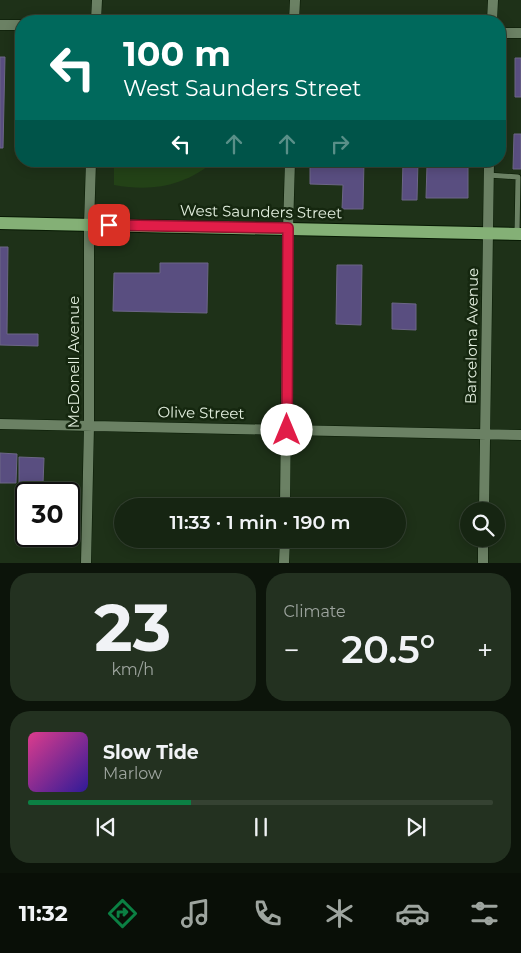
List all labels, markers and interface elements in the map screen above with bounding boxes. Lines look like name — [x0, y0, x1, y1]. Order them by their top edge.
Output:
text: 100 m — [123, 32, 231, 75]
icon: left — [40, 35, 105, 100]
text: West Saunders Street — [123, 75, 361, 102]
icon: left — [167, 130, 195, 158]
icon: ahead — [220, 130, 248, 158]
icon: ahead — [273, 130, 301, 158]
icon: right — [326, 130, 354, 158]
street label: West Saunders Street — [180, 201, 342, 222]
pin — [88, 204, 130, 246]
icon: arrive — [95, 211, 123, 239]
street label: Barcelona Avenue — [461, 268, 482, 404]
street label: McDonell Avenue — [64, 296, 83, 428]
street label: Olive Street — [157, 402, 245, 423]
position arrow — [260, 403, 312, 455]
speed limit sign: 30 — [15, 482, 80, 547]
map controls — [460, 502, 505, 547]
button: search — [460, 502, 505, 547]
text: 11:33 · 1 min · 190 m — [169, 511, 351, 534]
text: 23 — [94, 588, 171, 667]
text: Climate — [284, 602, 346, 621]
text: 20.5° — [341, 626, 435, 673]
text: − — [284, 633, 300, 667]
text: + — [477, 633, 493, 667]
text: km/h — [111, 660, 154, 679]
text: Slow Tide — [103, 741, 199, 764]
text: Marlow — [103, 764, 162, 783]
icon: previous — [92, 813, 120, 841]
icon: pause — [247, 813, 275, 841]
icon: next — [402, 813, 430, 841]
icon: directions — [105, 896, 140, 931]
icon: music — [178, 896, 213, 931]
icon: phone — [250, 896, 285, 931]
icon: climate — [322, 896, 357, 931]
icon: car — [395, 896, 430, 931]
icon: filters — [467, 896, 502, 931]
text: 11:32 — [19, 900, 68, 927]

